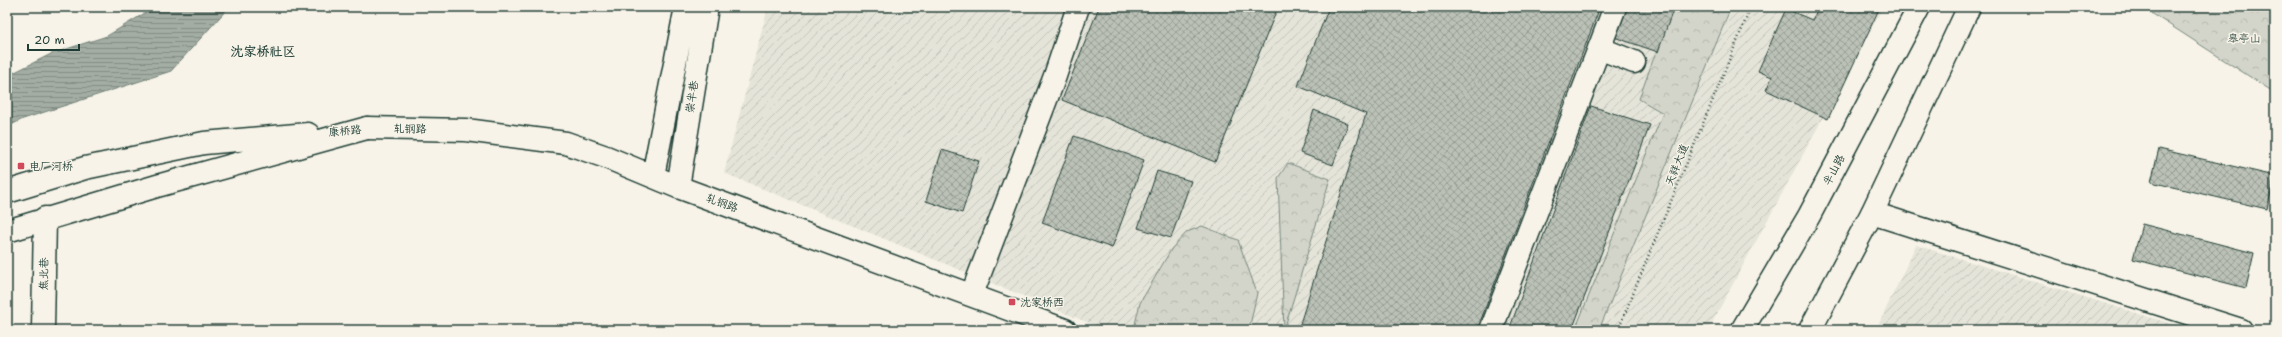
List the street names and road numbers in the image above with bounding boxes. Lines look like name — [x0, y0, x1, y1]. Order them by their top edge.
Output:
street label: 崇半巷 — [682, 80, 702, 114]
street label: 轧钢路 — [393, 121, 427, 137]
street label: 康桥路 — [328, 122, 362, 140]
street label: 天祥大道 — [1662, 142, 1692, 188]
street label: 半山路 — [1820, 152, 1848, 188]
street label: 轧钢路 — [704, 190, 740, 216]
street label: 焦北巷 — [36, 257, 52, 291]

